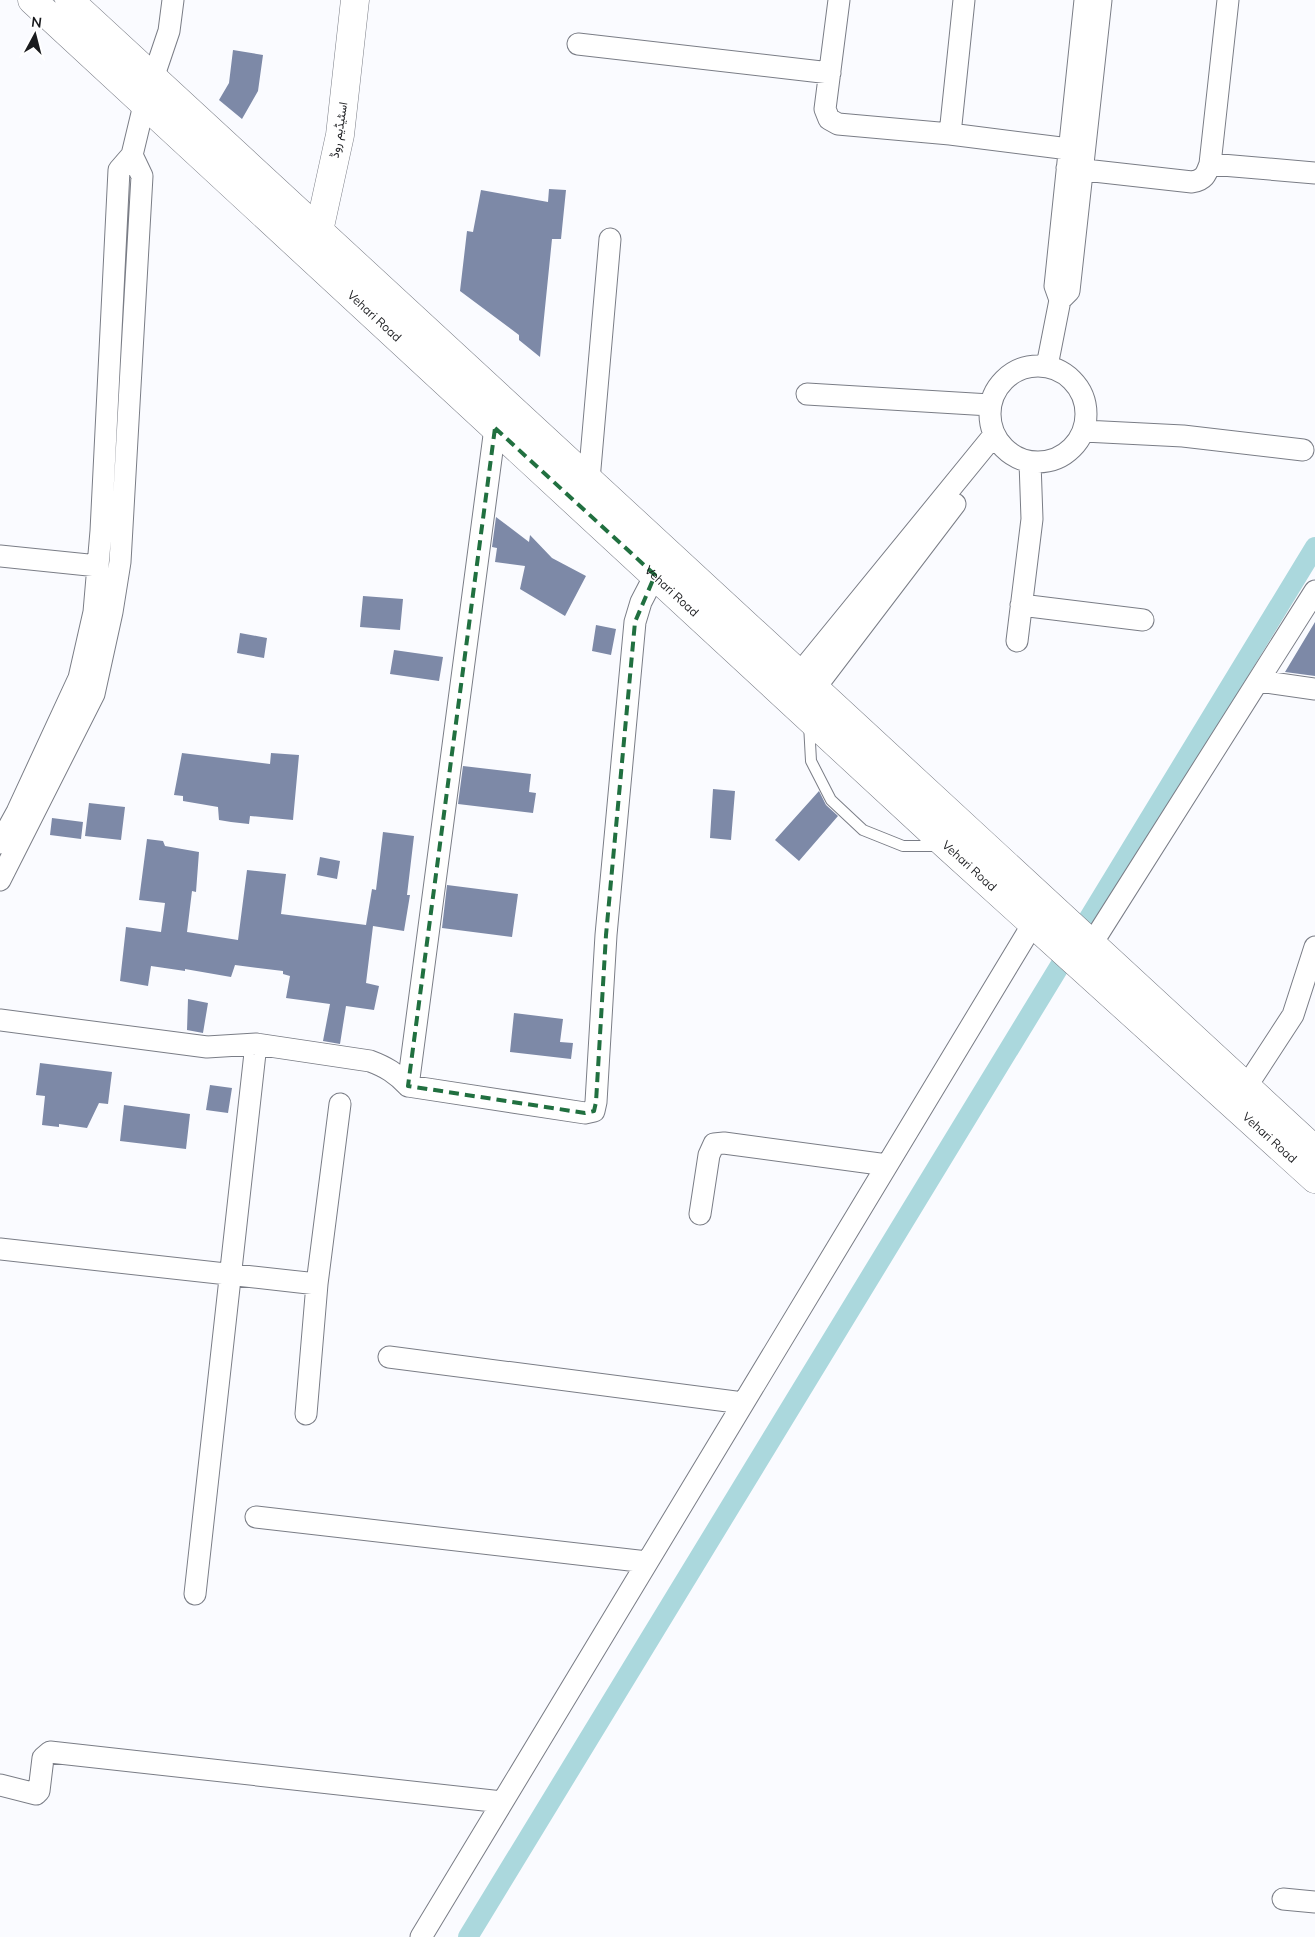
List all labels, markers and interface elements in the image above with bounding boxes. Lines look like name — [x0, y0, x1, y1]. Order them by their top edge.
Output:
north arrow — [10, 10, 60, 60]
text: N — [30, 13, 43, 32]
street label: اسٹیڈیم روڈ — [327, 101, 351, 159]
street label: Vehari Road — [344, 287, 405, 345]
street label: Vehari Road — [642, 562, 702, 620]
street label: Vehari Road — [939, 837, 1000, 894]
street label: Vehari Road — [1239, 1109, 1300, 1166]

